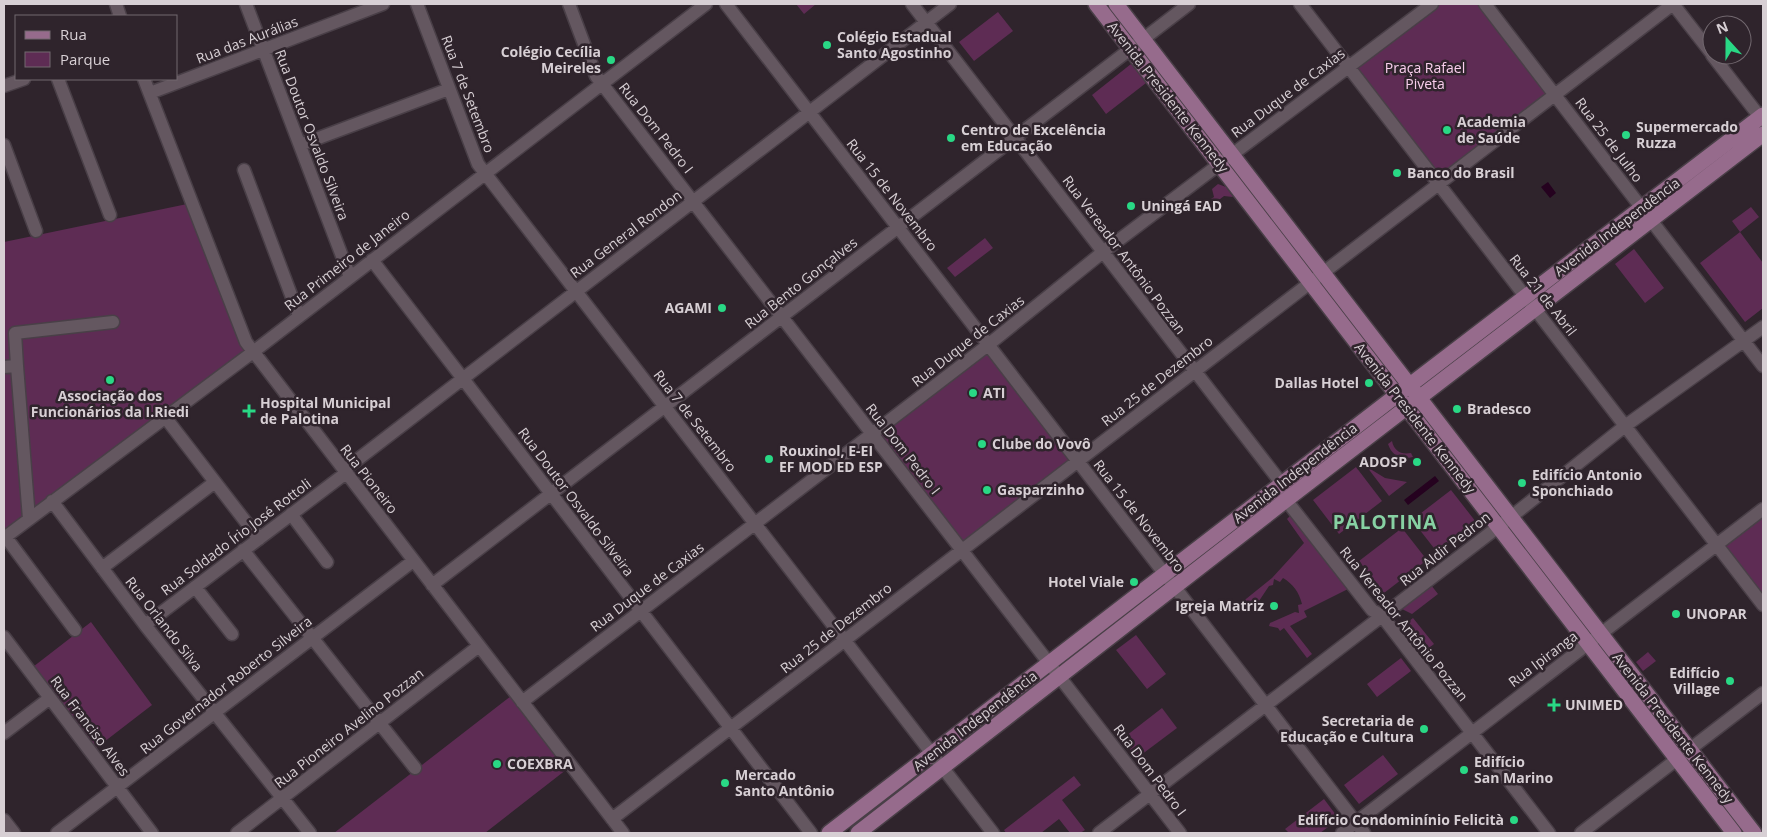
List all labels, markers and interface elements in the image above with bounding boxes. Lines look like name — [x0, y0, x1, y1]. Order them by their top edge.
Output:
street label: Rua das Aurálias — [193, 11, 301, 68]
legend — [15, 15, 178, 80]
north arrow — [1702, 15, 1752, 65]
text: N — [1713, 16, 1731, 38]
street label: Avenida Presidente Kennedy — [1103, 17, 1234, 177]
text: Rua — [60, 24, 87, 44]
place label: Colégio Estadual Santo Agostinho — [837, 27, 952, 62]
street label: Rua 7 de Setembro — [437, 32, 500, 155]
marker: Colégio Estadual Santo Agostinho — [821, 39, 833, 51]
place label: Colégio Cecília Meireles — [501, 42, 601, 77]
street label: Rua Duque de Caxias — [1227, 43, 1349, 142]
street label: Rua Doutor Osvaldo Silveira — [271, 47, 354, 223]
text: Parque — [60, 49, 110, 69]
marker: Colégio Cecília Meireles — [605, 54, 617, 66]
park label: Praça Rafael Piveta — [1385, 58, 1465, 93]
street label: Rua Dom Pedro I — [615, 78, 698, 177]
street label: Rua 25 de Julho — [1571, 94, 1647, 186]
place label: Academia de Saúde — [1457, 112, 1526, 147]
place label: Supermercado Ruzza — [1636, 117, 1738, 152]
place label: Centro de Excelência em Educação — [961, 120, 1106, 155]
marker: Academia de Saúde — [1441, 124, 1453, 136]
marker: Supermercado Ruzza — [1620, 129, 1632, 141]
marker: Centro de Excelência em Educação — [945, 132, 957, 144]
street label: Rua 15 de Novembro — [842, 135, 942, 255]
place label: Banco do Brasil — [1407, 163, 1514, 182]
marker: Banco do Brasil — [1391, 167, 1403, 179]
street label: Rua Vereador Antônio Pozzan — [1058, 172, 1190, 338]
street label: Avenida Independência — [1550, 173, 1683, 280]
street label: Rua General Rondon — [566, 185, 685, 282]
place label: Uningá EAD — [1141, 196, 1222, 215]
marker: Uningá EAD — [1125, 200, 1137, 212]
street label: Rua Primeiro de Janeiro — [280, 205, 413, 315]
street label: Rua Bento Gonçalves — [741, 232, 861, 333]
street label: Rua 21 de Abril — [1506, 250, 1581, 339]
street label: Rua Duque de Caxias — [907, 290, 1028, 391]
place label: AGAMI — [665, 298, 712, 317]
marker: AGAMI — [716, 302, 728, 314]
street label: Rua 25 de Dezembro — [1097, 331, 1216, 430]
street label: Avenida Presidente Kennedy — [1350, 338, 1481, 498]
street label: Rua 7 de Setembro — [650, 366, 741, 476]
place label: Dallas Hotel — [1275, 373, 1359, 392]
marker: Associação dos Funcionários da I.Riedi — [104, 374, 116, 386]
marker: Dallas Hotel — [1363, 377, 1375, 389]
place label: ATI — [983, 383, 1005, 402]
place label: Associação dos Funcionários da I.Riedi — [31, 386, 189, 421]
marker: ATI — [967, 387, 979, 399]
place label: Hospital Municipal de Palotina — [260, 393, 391, 428]
street label: Rua Dom Pedro I — [862, 399, 945, 498]
place label: Bradesco — [1467, 399, 1532, 418]
marker: Bradesco — [1451, 403, 1463, 415]
marker: Hospital Municipal de Palotina — [242, 404, 256, 418]
street label: Avenida Independência — [1229, 418, 1361, 527]
street label: Rua Doutor Osvaldo Silveira — [514, 423, 639, 580]
place label: Clube do Vovô — [992, 434, 1091, 453]
marker: Clube do Vovô — [976, 438, 988, 450]
street label: Rua Pioneiro — [336, 440, 402, 517]
place label: Rouxinol, E-EI EF MOD ED ESP — [779, 441, 883, 476]
place label: ADOSP — [1359, 452, 1407, 471]
marker: Rouxinol, E-EI EF MOD ED ESP — [763, 453, 775, 465]
street label: Rua 15 de Novembro — [1089, 456, 1189, 576]
marker: ADOSP — [1411, 456, 1423, 468]
place label: Edifício Antonio Sponchiado — [1532, 465, 1643, 500]
street label: Rua Soldado Írio José Rottoli — [157, 474, 315, 599]
marker: Edifício Antonio Sponchiado — [1516, 477, 1528, 489]
place label: Gasparzinho — [997, 480, 1085, 499]
marker: Gasparzinho — [981, 484, 993, 496]
street label: Rua Aldir Pedron — [1395, 507, 1494, 590]
district label: PALOTINA — [1333, 509, 1437, 535]
street label: Rua Duque de Caxias — [586, 537, 708, 636]
street label: Rua Vereador Antônio Pozzan — [1336, 542, 1473, 705]
street label: Rua Orlando Silva — [121, 572, 207, 675]
place label: Hotel Viale — [1048, 572, 1124, 591]
marker: Hotel Viale — [1128, 576, 1140, 588]
street label: Rua 25 de Dezembro — [776, 578, 895, 677]
place label: Igreja Matriz — [1175, 596, 1264, 615]
marker: Igreja Matriz — [1268, 600, 1280, 612]
place label: UNOPAR — [1686, 604, 1748, 623]
marker: UNOPAR — [1670, 608, 1682, 620]
street label: Rua Governador Roberto Silveira — [136, 611, 316, 758]
street label: Rua Ipiranga — [1504, 626, 1581, 691]
street label: Avenida Presidente Kennedy — [1608, 648, 1739, 808]
street label: Rua Pioneiro Avelino Pozzan — [270, 663, 427, 792]
place label: Edifício Village — [1669, 663, 1720, 698]
street label: Avenida Independência — [909, 666, 1041, 775]
street label: Rua Franciso Alves — [46, 672, 135, 780]
marker: Edifício Village — [1724, 675, 1736, 687]
place label: UNIMED — [1565, 695, 1623, 714]
marker: UNIMED — [1547, 698, 1561, 712]
place label: Secretaria de Educação e Cultura — [1280, 711, 1414, 746]
street label: Rua Dom Pedro I — [1110, 720, 1191, 819]
marker: Secretaria de Educação e Cultura — [1418, 723, 1430, 735]
place label: Edifício San Marino — [1474, 752, 1553, 787]
place label: COEXBRA — [507, 754, 573, 773]
marker: COEXBRA — [491, 758, 503, 770]
marker: Edifício San Marino — [1458, 764, 1470, 776]
place label: Mercado Santo Antônio — [735, 765, 835, 800]
marker: Mercado Santo Antônio — [719, 777, 731, 789]
place label: Edifício Condominínio Felicità — [1297, 810, 1504, 829]
marker: Edifício Condominínio Felicità — [1508, 814, 1520, 826]

